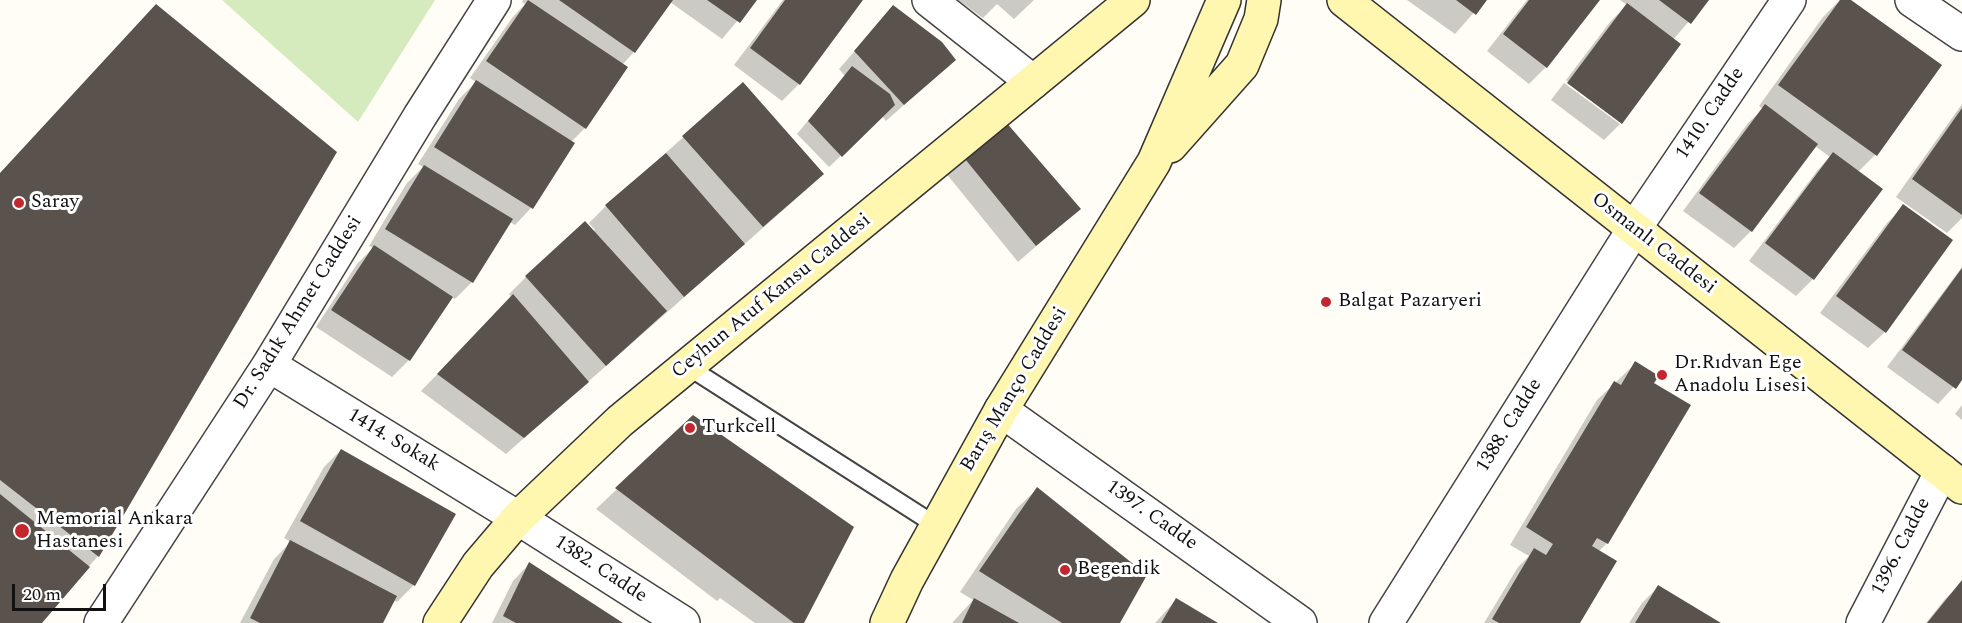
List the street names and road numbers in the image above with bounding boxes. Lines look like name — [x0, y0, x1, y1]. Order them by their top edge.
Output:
street label: 1410. Cadde — [1671, 63, 1751, 165]
street label: Osmanlı Caddesi — [1586, 188, 1720, 300]
street label: Ceyhun Atuf Kansu Caddesi — [668, 209, 876, 385]
street label: Dr. Sadık Ahmet Caddesi — [230, 212, 368, 414]
street label: Barış Manço Caddesi — [956, 303, 1074, 477]
street label: 1388. Cadde — [1472, 375, 1548, 477]
street label: 1414. Sokak — [342, 404, 444, 478]
street label: 1397. Cadde — [1101, 476, 1201, 556]
street label: 1396. Cadde — [1867, 494, 1937, 600]
street label: 1382. Cadde — [549, 531, 651, 609]

